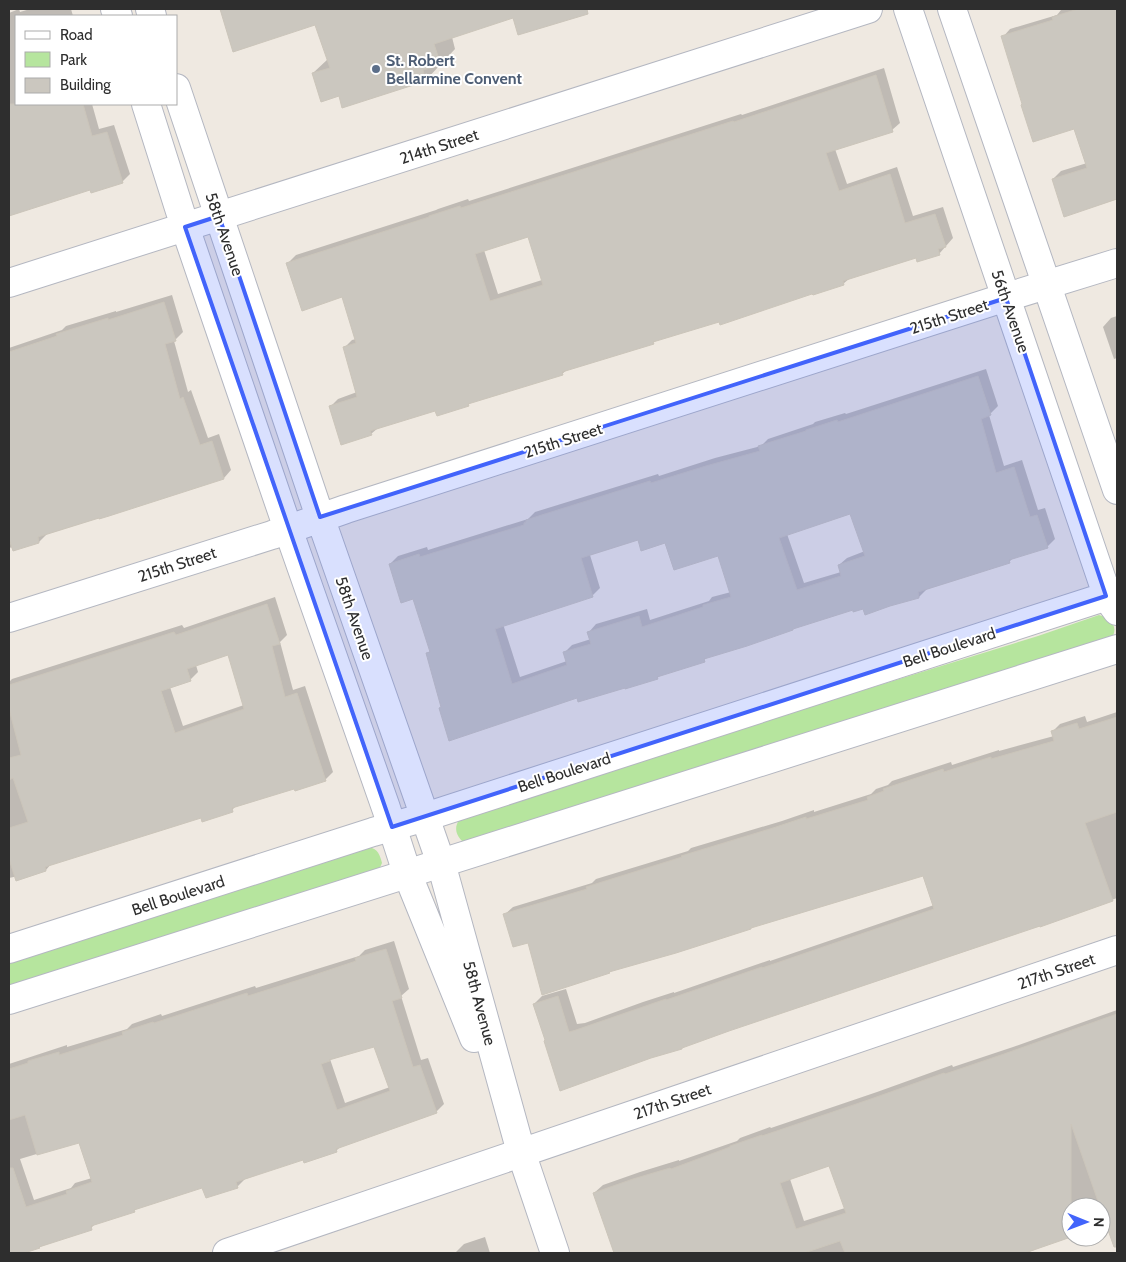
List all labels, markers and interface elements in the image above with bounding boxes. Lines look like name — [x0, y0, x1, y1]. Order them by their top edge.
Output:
legend — [15, 15, 178, 105]
text: Road — [60, 26, 93, 44]
text: Park — [60, 51, 87, 69]
place label: St. Robert Bellarmine Convent — [386, 51, 522, 88]
marker: St. Robert Bellarmine Convent — [370, 63, 382, 75]
text: Building — [60, 76, 111, 94]
street label: 214th Street — [397, 125, 481, 168]
street label: 58th Avenue — [201, 190, 248, 278]
street label: 56th Avenue — [988, 267, 1034, 355]
street label: 215th Street — [908, 295, 991, 338]
street label: 215th Street — [522, 419, 605, 462]
street label: 215th Street — [136, 543, 219, 586]
street label: 58th Avenue — [331, 574, 378, 662]
street label: Bell Boulevard — [900, 624, 998, 671]
street label: Bell Boulevard — [515, 749, 613, 796]
street label: Bell Boulevard — [129, 872, 227, 919]
street label: 217th Street — [1015, 949, 1098, 994]
street label: 58th Avenue — [459, 959, 500, 1047]
street label: 217th Street — [631, 1079, 714, 1124]
north arrow — [1061, 1197, 1111, 1247]
text: N — [1090, 1217, 1108, 1227]

